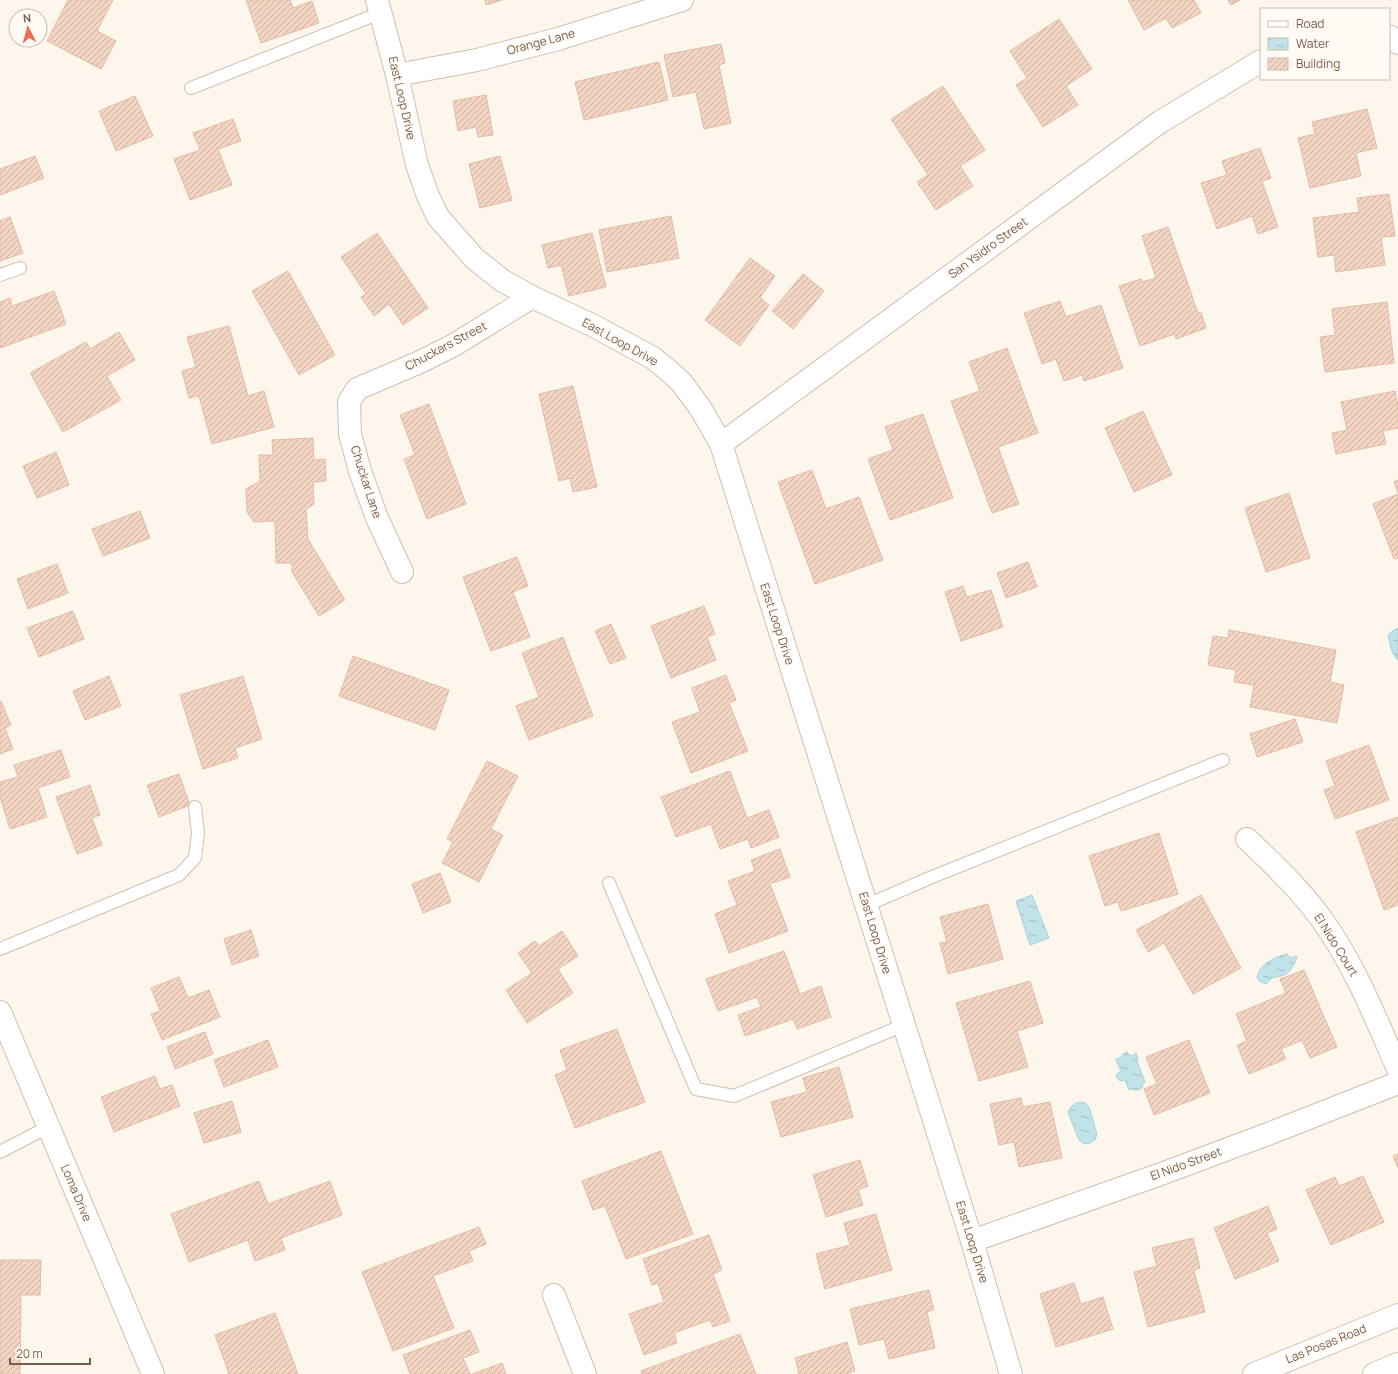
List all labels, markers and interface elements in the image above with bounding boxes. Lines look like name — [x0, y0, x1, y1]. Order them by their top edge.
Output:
north arrow — [8, 8, 48, 48]
legend — [1260, 8, 1390, 80]
text: N — [22, 10, 32, 25]
text: Road — [1296, 15, 1324, 32]
street label: Orange Lane — [505, 24, 577, 59]
text: Water — [1296, 35, 1330, 52]
street label: East Loop Drive — [385, 55, 420, 141]
text: Building — [1296, 55, 1340, 72]
street label: San Ysidro Street — [944, 213, 1031, 282]
street label: East Loop Drive — [579, 314, 661, 370]
street label: Chuckars Street — [402, 317, 490, 374]
street label: Chuckar Lane — [347, 443, 386, 520]
street label: East Loop Drive — [756, 581, 799, 667]
street label: East Loop Drive — [855, 890, 896, 976]
street label: El Nido Court — [1310, 910, 1363, 980]
street label: El Nido Street — [1148, 1143, 1224, 1184]
street label: Loma Drive — [57, 1162, 96, 1224]
street label: East Loop Drive — [952, 1199, 993, 1285]
street label: Las Posas Road — [1283, 1320, 1369, 1367]
scale bar — [10, 1340, 90, 1366]
text: 20 m — [16, 1345, 43, 1362]

